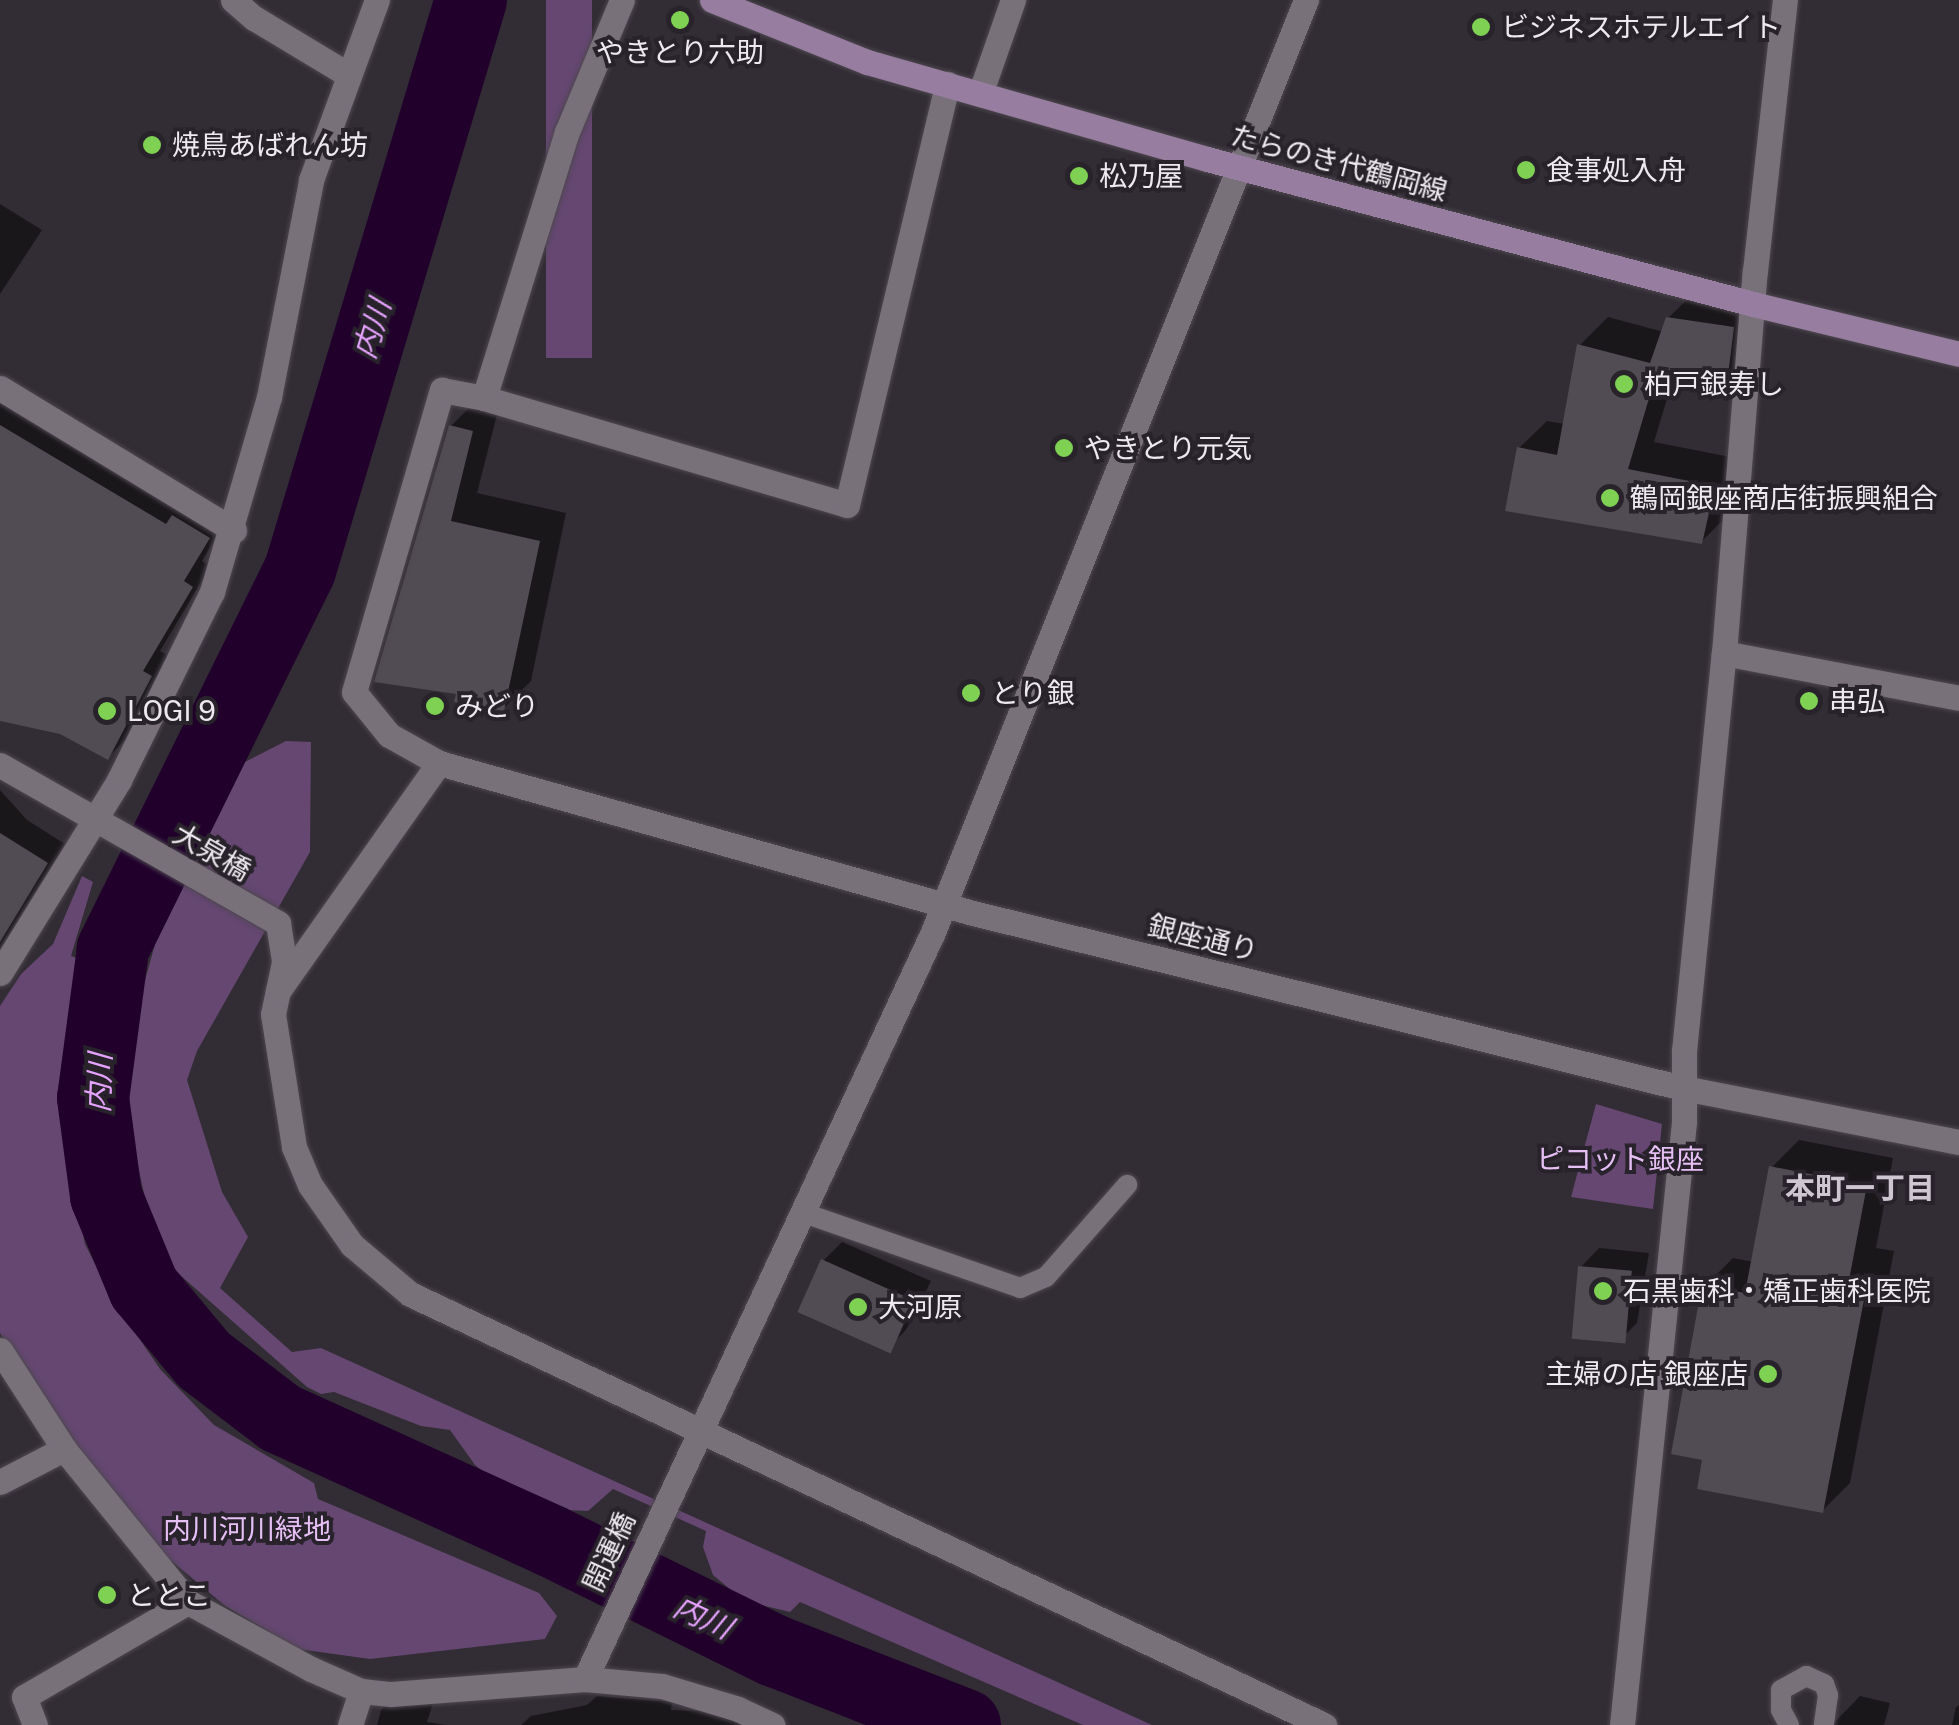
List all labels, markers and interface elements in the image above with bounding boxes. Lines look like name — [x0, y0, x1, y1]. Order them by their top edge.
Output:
marker: やきとり六助 — [669, 9, 691, 31]
place label: ビジネスホテルエイト — [1501, 10, 1781, 44]
marker: ビジネスホテルエイト — [1470, 16, 1492, 38]
place label: やきとり六助 — [596, 35, 764, 69]
street label: たらのき代鶴岡線 — [1226, 118, 1452, 208]
place label: 焼鳥あばれん坊 — [172, 128, 368, 162]
marker: 焼鳥あばれん坊 — [141, 134, 163, 156]
place label: 食事処入舟 — [1546, 153, 1686, 187]
place label: 松乃屋 — [1099, 159, 1183, 193]
marker: 食事処入舟 — [1515, 159, 1537, 181]
marker: 松乃屋 — [1068, 165, 1090, 187]
water label: 内川 — [346, 295, 398, 363]
place label: 柏戸銀寿し — [1644, 367, 1784, 401]
marker: 柏戸銀寿し — [1613, 373, 1635, 395]
place label: やきとり元気 — [1084, 431, 1252, 465]
marker: やきとり元気 — [1053, 437, 1075, 459]
place label: 鶴岡銀座商店街振興組合 — [1630, 481, 1938, 515]
marker: 鶴岡銀座商店街振興組合 — [1599, 487, 1621, 509]
place label: とり銀 — [991, 676, 1075, 710]
marker: とり銀 — [960, 682, 982, 704]
place label: 串弘 — [1829, 684, 1885, 718]
place label: みどり — [455, 689, 539, 723]
marker: 串弘 — [1798, 690, 1820, 712]
place label: LOGI 9 — [127, 694, 216, 728]
marker: みどり — [424, 695, 446, 717]
marker: LOGI 9 — [96, 700, 118, 722]
street label: 大泉橋 — [167, 816, 257, 888]
street label: 銀座通り — [1145, 908, 1261, 968]
water label: 内川 — [80, 1052, 118, 1114]
park label: ピコット銀座 — [1536, 1142, 1704, 1176]
district label: 本町一丁目 — [1785, 1170, 1935, 1206]
place label: 石黒歯科・矯正歯科医院 — [1623, 1274, 1931, 1308]
marker: 石黒歯科・矯正歯科医院 — [1592, 1280, 1614, 1302]
place label: 大河原 — [878, 1290, 962, 1324]
marker: 大河原 — [847, 1296, 869, 1318]
place label: 主婦の店 銀座店 — [1545, 1357, 1748, 1391]
marker: 主婦の店 銀座店 — [1757, 1363, 1779, 1385]
street label: 開運橋 — [576, 1507, 642, 1597]
park label: 内川河川緑地 — [163, 1512, 331, 1546]
place label: ととこ — [127, 1578, 211, 1612]
marker: ととこ — [96, 1584, 118, 1606]
water label: 内川 — [668, 1588, 738, 1646]

